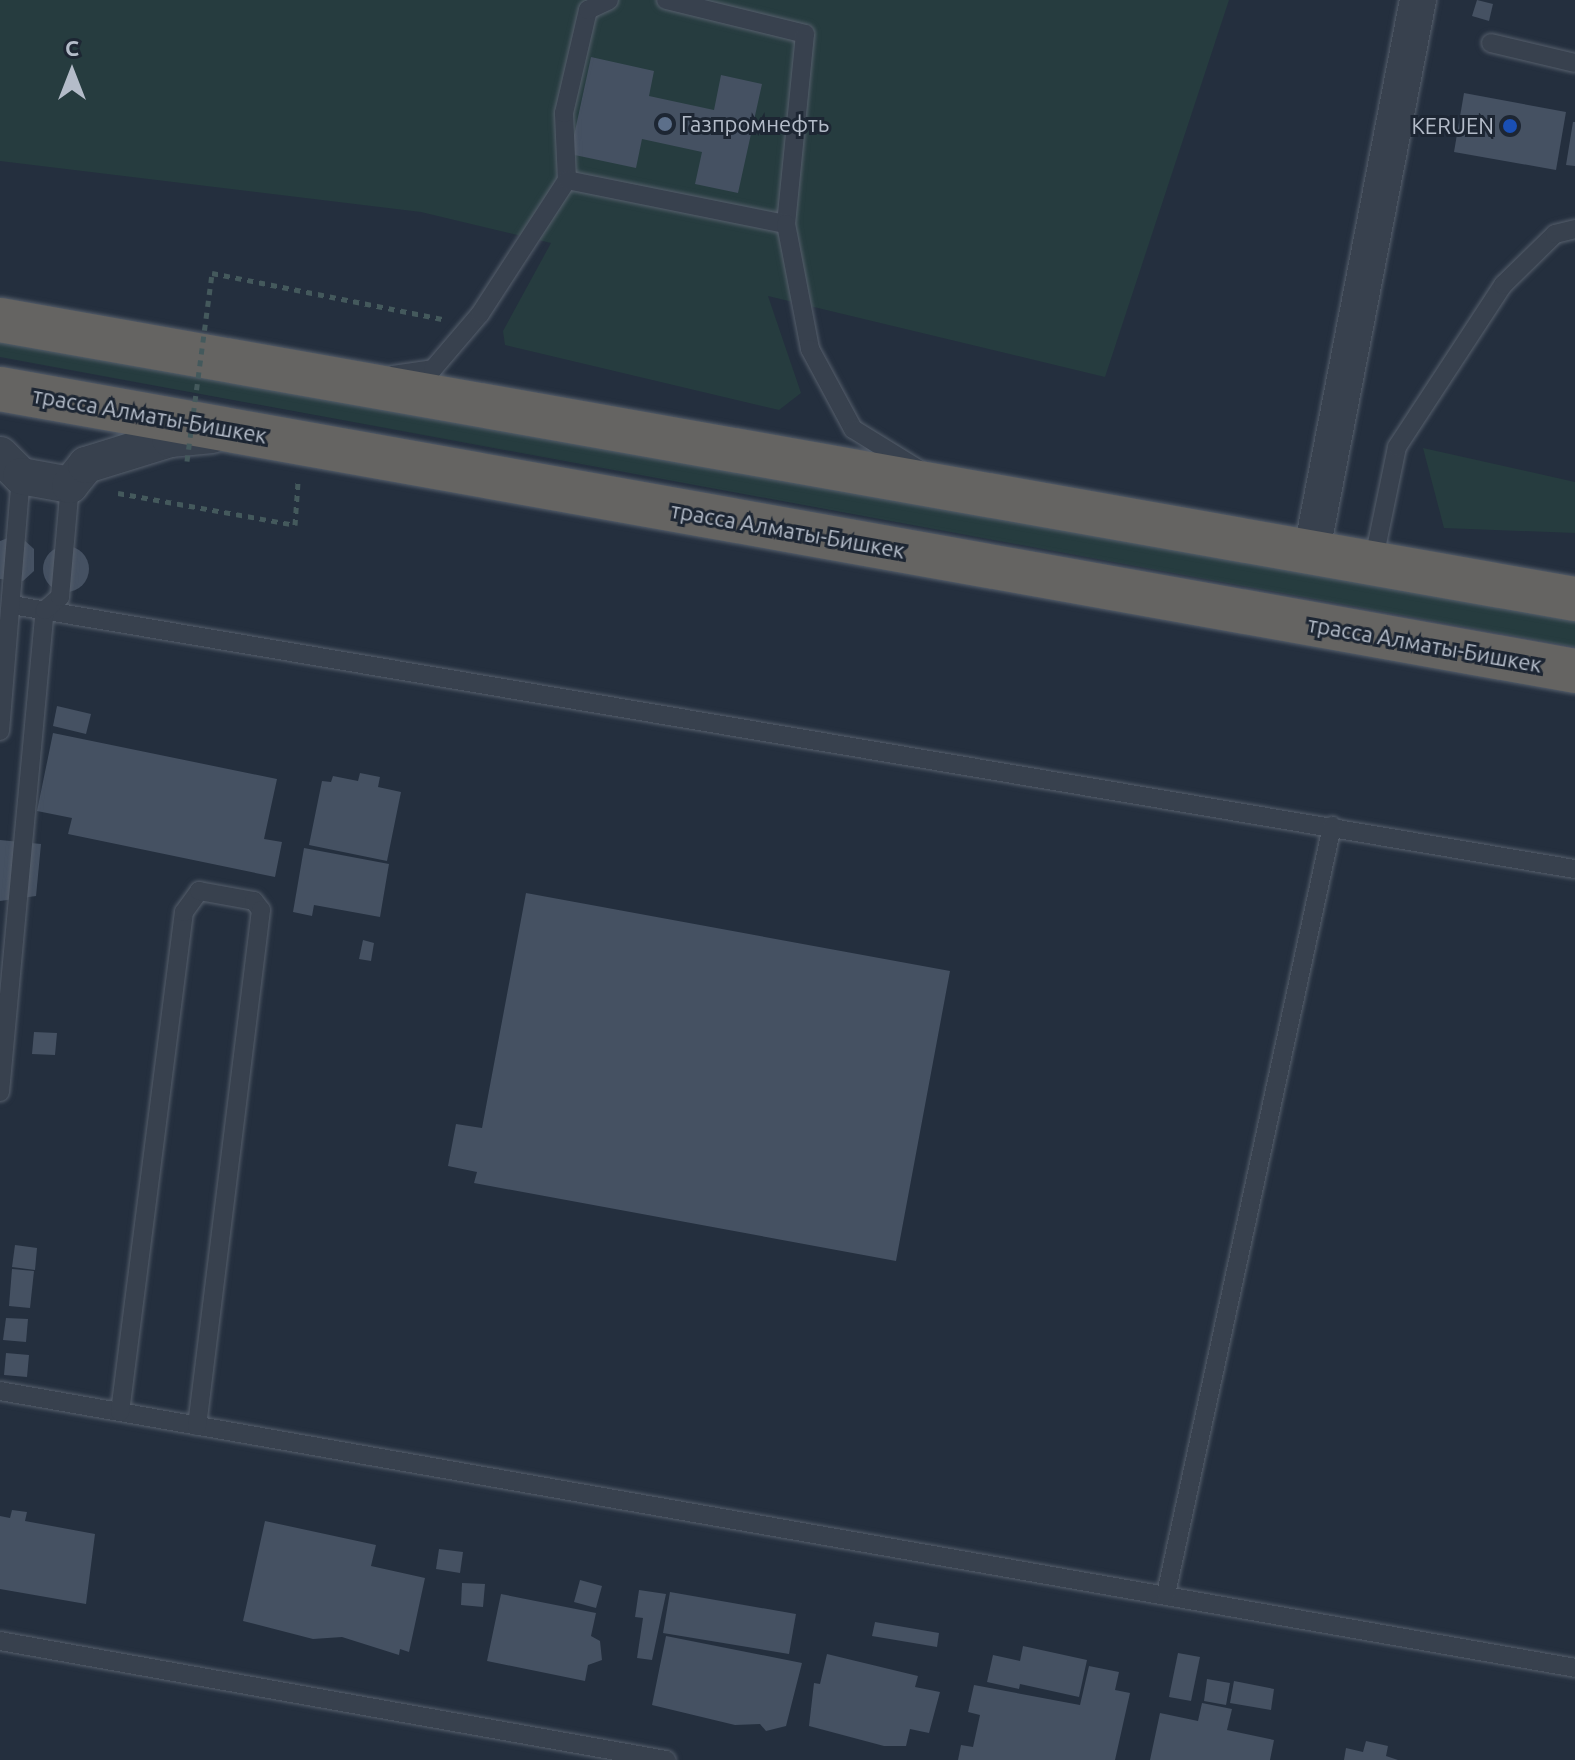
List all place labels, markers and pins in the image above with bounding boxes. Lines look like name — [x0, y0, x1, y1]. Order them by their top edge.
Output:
place label: Газпромнефть — [681, 111, 829, 137]
place label: KERUEN — [1411, 113, 1494, 139]
marker: Газпромнефть — [656, 115, 674, 133]
marker: KERUEN — [1501, 117, 1519, 135]

